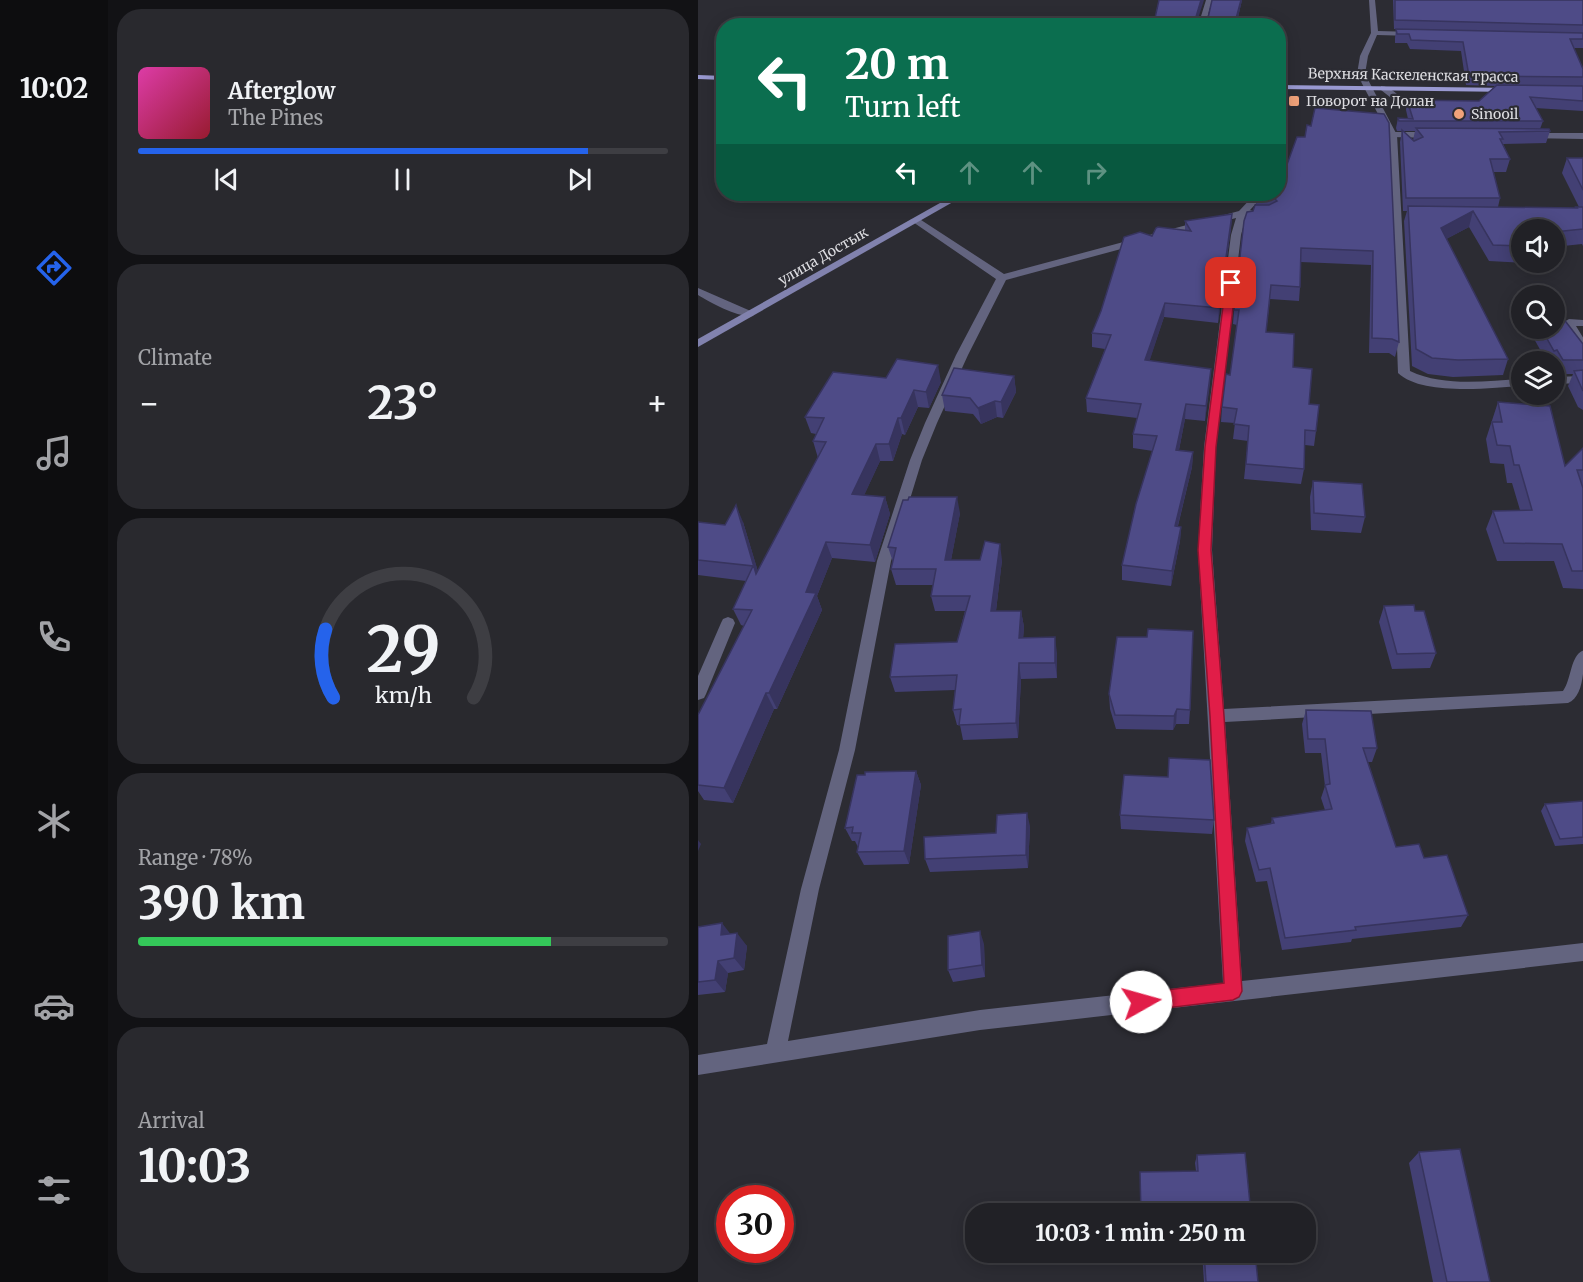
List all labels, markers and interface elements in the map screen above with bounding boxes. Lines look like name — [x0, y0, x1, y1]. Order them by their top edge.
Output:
text: 20 m — [845, 38, 949, 90]
icon: left — [746, 42, 824, 120]
street label: Верхняя Каскеленская трасса — [1308, 64, 1519, 86]
text: 10:02 — [20, 71, 88, 105]
text: Afterglow — [228, 77, 335, 105]
text: Turn left — [845, 90, 960, 124]
place label: Поворот на Долан — [1306, 92, 1434, 110]
marker: Поворот на Долан — [1287, 94, 1301, 108]
text: The Pines — [228, 105, 323, 130]
place label: Sinooil — [1471, 105, 1519, 123]
marker: Sinooil — [1452, 107, 1466, 121]
icon: left — [890, 156, 923, 189]
icon: ahead — [953, 156, 986, 189]
icon: ahead — [1016, 156, 1049, 189]
icon: right — [1079, 156, 1112, 189]
icon: previous — [210, 163, 243, 196]
icon: pause — [386, 163, 419, 196]
icon: next — [563, 163, 596, 196]
map controls — [1511, 219, 1565, 405]
button: sound — [1511, 219, 1565, 273]
street label: улица Достык — [775, 223, 871, 289]
icon: directions — [33, 247, 75, 289]
pin — [1205, 257, 1256, 308]
icon: arrive — [1214, 266, 1247, 299]
button: search — [1511, 285, 1565, 339]
text: Climate — [138, 345, 212, 370]
button: layers — [1511, 351, 1565, 405]
text: 23° — [367, 375, 439, 431]
text: − — [138, 383, 160, 424]
text: + — [646, 383, 668, 424]
icon: music — [33, 432, 75, 474]
text: 29 — [366, 611, 440, 689]
icon: phone — [33, 616, 75, 658]
text: km/h — [375, 682, 431, 709]
icon: climate — [33, 800, 75, 842]
text: Range · 78% — [138, 845, 253, 870]
text: 390 km — [138, 875, 305, 931]
position arrow — [1109, 970, 1173, 1034]
icon: car — [33, 985, 75, 1027]
text: Arrival — [138, 1108, 205, 1133]
text: 10:03 — [138, 1138, 251, 1194]
icon: filters — [33, 1169, 75, 1211]
speed limit sign: 30 — [716, 1185, 794, 1263]
text: 10:03 · 1 min · 250 m — [1035, 1219, 1246, 1247]

